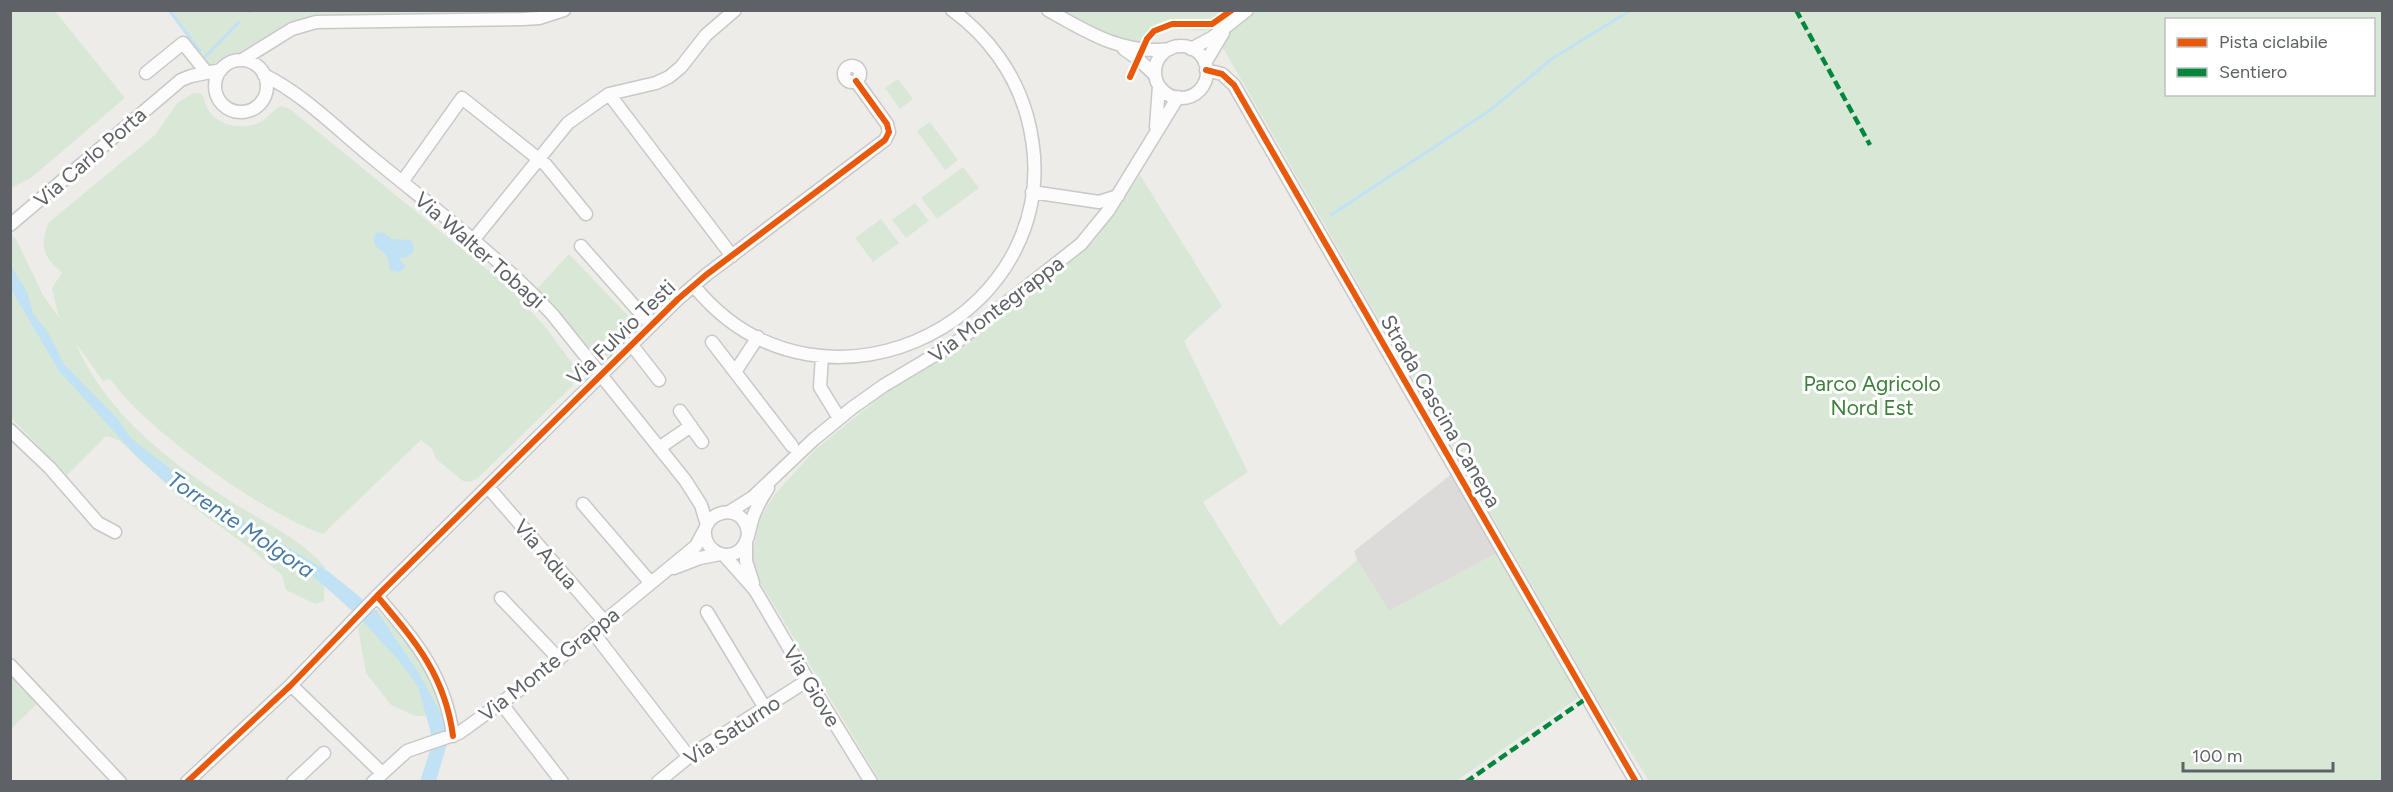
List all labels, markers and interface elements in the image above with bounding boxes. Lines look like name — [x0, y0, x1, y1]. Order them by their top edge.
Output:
legend — [2165, 18, 2375, 96]
text: Pista ciclabile — [2219, 31, 2328, 53]
text: Sentiero — [2219, 61, 2287, 83]
street label: Via Carlo Porta — [29, 102, 151, 212]
street label: Via Walter Tobagi — [410, 187, 550, 313]
street label: Via Montegrappa — [924, 250, 1068, 368]
street label: Via Fulvio Testi — [562, 274, 680, 390]
street label: Strada Cascina Canepa — [1376, 310, 1506, 512]
park label: Parco Agricolo Nord Est — [1803, 371, 1941, 420]
water label: Torrente Molgora — [163, 466, 320, 584]
street label: Via Adua — [509, 514, 583, 594]
street label: Via Monte Grappa — [474, 602, 624, 726]
street label: Via Giove — [778, 641, 846, 731]
street label: Via Saturno — [679, 690, 785, 770]
scale bar — [2183, 735, 2333, 773]
text: 100 m — [2192, 745, 2242, 767]

